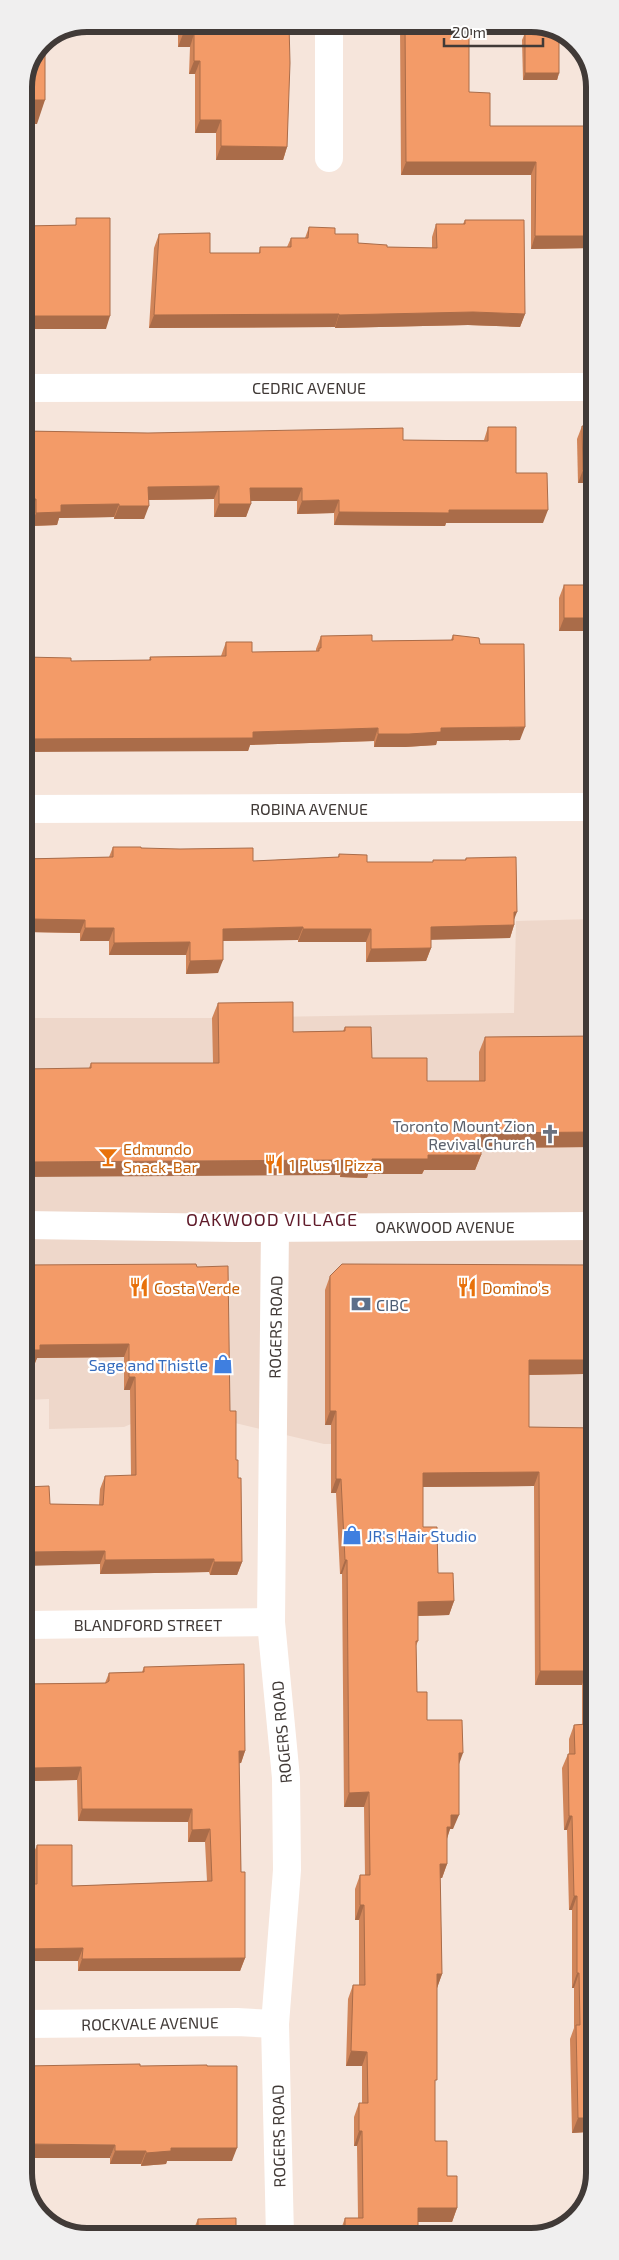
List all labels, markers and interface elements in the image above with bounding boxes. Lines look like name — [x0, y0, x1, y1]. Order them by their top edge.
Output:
scale bar — [444, 15, 543, 47]
text: 20 m — [452, 23, 486, 41]
street label: CEDRIC AVENUE — [252, 378, 366, 397]
street label: ROBINA AVENUE — [250, 799, 368, 818]
place label: Toronto Mount Zion Revival Church — [392, 1116, 535, 1153]
church icon: Toronto Mount Zion Revival Church — [539, 1123, 561, 1145]
place label: Edmundo Snack-Bar — [123, 1139, 199, 1176]
bar icon: Edmundo Snack-Bar — [97, 1146, 119, 1168]
restaurant icon: 1 Plus 1 Pizza — [263, 1153, 285, 1175]
place label: 1 Plus 1 Pizza — [289, 1155, 382, 1174]
district label: OAKWOOD VILLAGE — [186, 1208, 358, 1230]
street label: OAKWOOD AVENUE — [375, 1217, 515, 1236]
street label: ROGERS ROAD — [265, 1275, 285, 1379]
restaurant icon: Costa Verde — [128, 1276, 150, 1298]
restaurant icon: Domino's — [456, 1276, 478, 1298]
place label: Costa Verde — [154, 1278, 240, 1297]
place label: Domino's — [482, 1278, 549, 1297]
bank icon: CIBC — [350, 1293, 372, 1315]
place label: CIBC — [376, 1295, 408, 1314]
shop icon: Sage and Thistle — [212, 1353, 234, 1375]
place label: Sage and Thistle — [89, 1355, 208, 1374]
shop icon: JR's Hair Studio — [341, 1524, 363, 1546]
place label: JR's Hair Studio — [367, 1526, 477, 1545]
street label: BLANDFORD STREET — [74, 1615, 222, 1634]
street label: ROGERS ROAD — [267, 1680, 295, 1784]
street label: ROCKVALE AVENUE — [81, 2012, 219, 2034]
street label: ROGERS ROAD — [268, 2084, 288, 2188]

